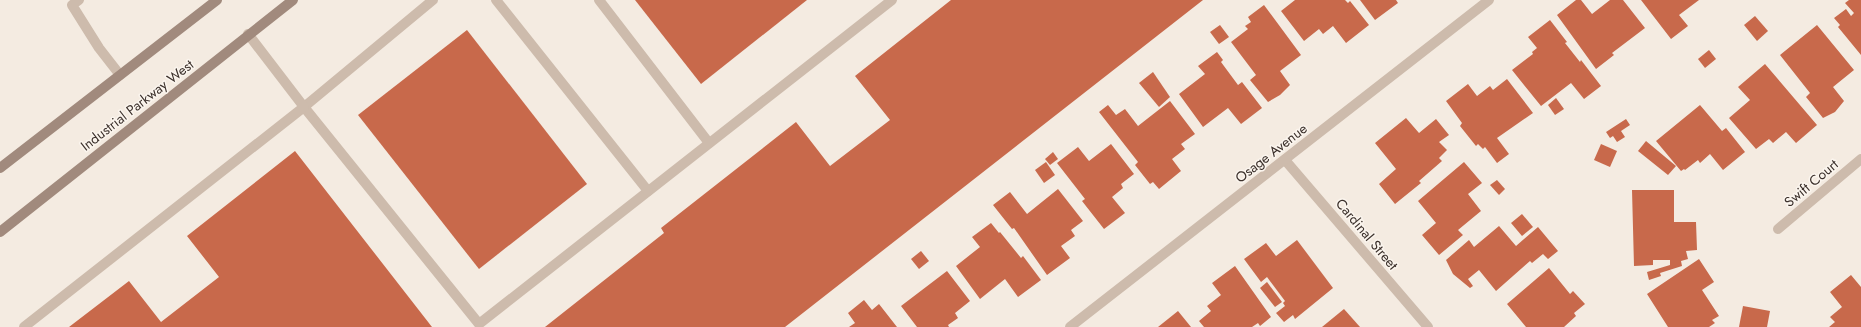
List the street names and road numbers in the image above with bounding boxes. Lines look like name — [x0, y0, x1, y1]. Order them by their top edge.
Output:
street label: Industrial Parkway West — [76, 54, 198, 155]
street label: Osage Avenue — [1231, 119, 1311, 187]
street label: Swift Court — [1780, 154, 1843, 212]
street label: Cardinal Street — [1331, 194, 1403, 274]

